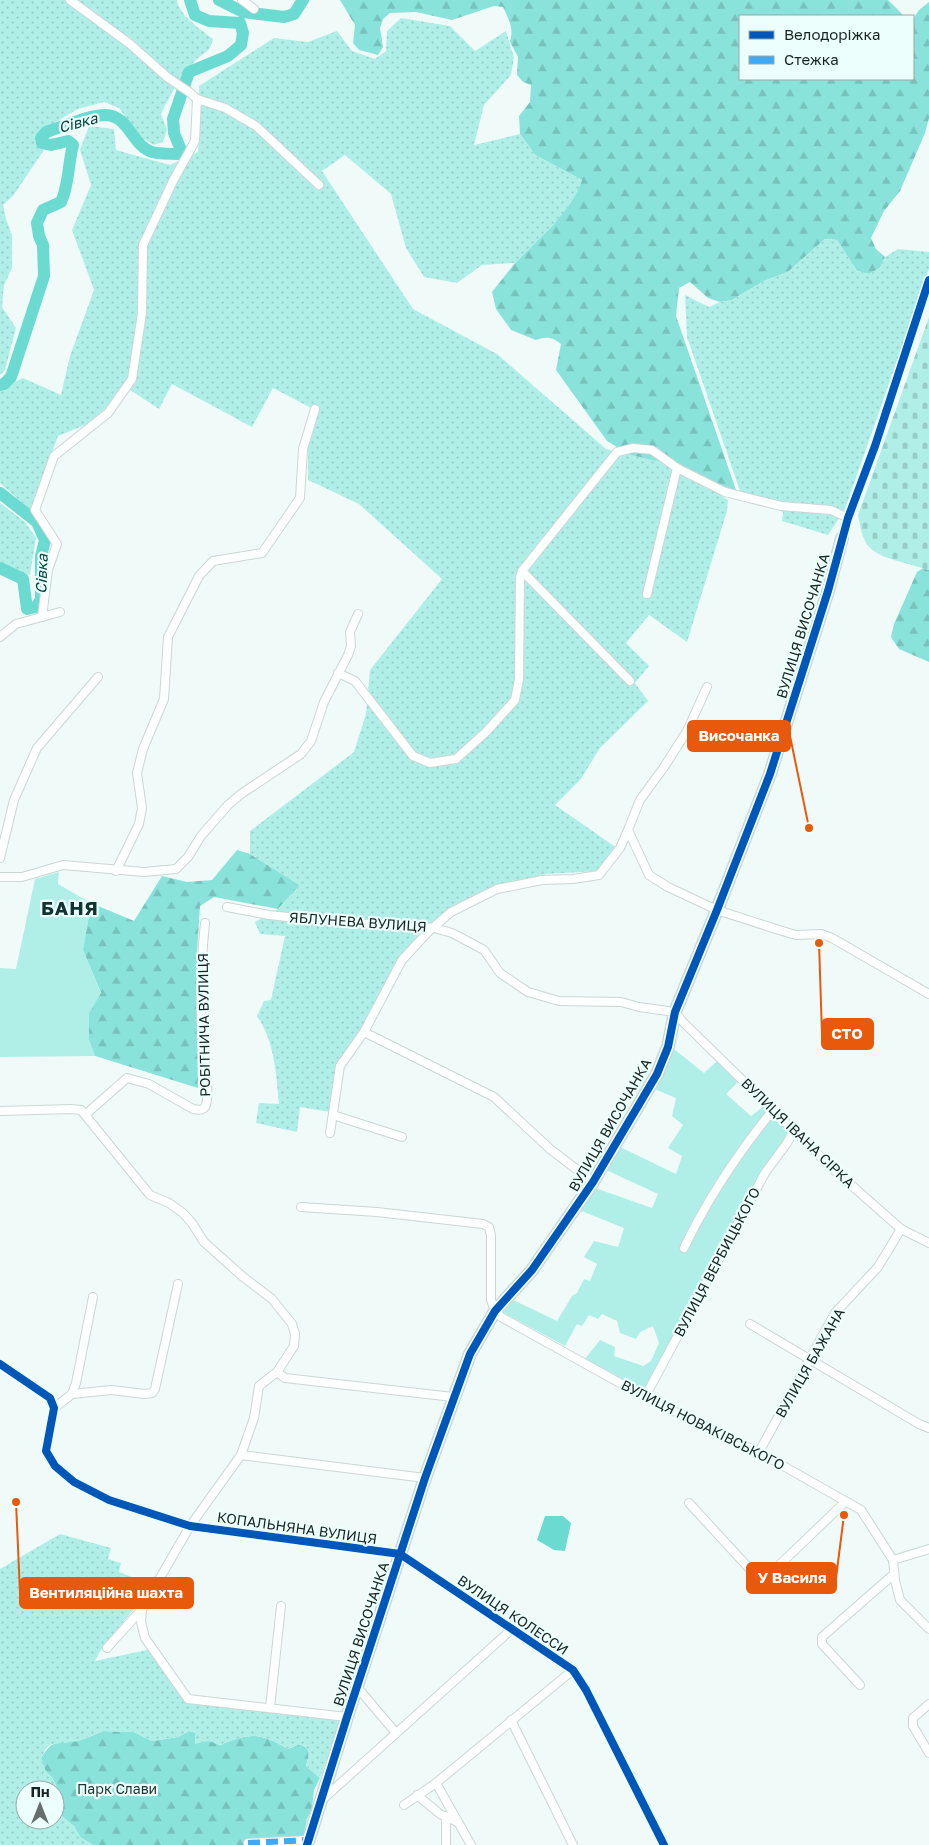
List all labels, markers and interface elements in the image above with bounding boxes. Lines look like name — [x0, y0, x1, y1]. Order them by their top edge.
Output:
legend — [739, 15, 914, 80]
text: Велодоріжка — [784, 25, 881, 43]
text: Стежка — [784, 50, 839, 68]
water label: Сівка — [56, 108, 100, 136]
street label: ВУЛИЦЯ ВИСОЧАНКА — [772, 551, 833, 700]
water label: Сівка — [31, 553, 51, 594]
callout: Височанка — [688, 721, 790, 751]
text: Височанка — [698, 726, 780, 744]
district label: БАНЯ — [41, 896, 99, 919]
street label: ЯБЛУНЕВА ВУЛИЦЯ — [289, 908, 427, 935]
street label: РОБІТНИЧА ВУЛИЦЯ — [194, 953, 213, 1097]
callout: СТО — [822, 1019, 873, 1049]
text: СТО — [831, 1024, 863, 1042]
street label: ВУЛИЦЯ ВИСОЧАНКА — [565, 1055, 655, 1194]
street label: ВУЛИЦЯ ІВАНА СІРКА — [738, 1074, 859, 1192]
street label: ВУЛИЦЯ ВЕРБИЦЬКОГО — [670, 1184, 763, 1339]
street label: ВУЛИЦЯ БАЖАНА — [771, 1304, 848, 1421]
street label: ВУЛИЦЯ НОВАКІВСЬКОГО — [619, 1376, 788, 1473]
street label: КОПАЛЬНЯНА ВУЛИЦЯ — [216, 1508, 378, 1547]
street label: ВУЛИЦЯ ВИСОЧАНКА — [329, 1559, 392, 1708]
callout: У Василя — [747, 1563, 836, 1593]
text: У Василя — [757, 1568, 827, 1586]
street label: ВУЛИЦЯ КОЛЕССИ — [455, 1571, 572, 1658]
callout: Вентиляційна шахта — [20, 1578, 193, 1608]
text: Вентиляційна шахта — [29, 1583, 183, 1601]
north arrow — [15, 1780, 65, 1830]
park label: Парк Слави — [77, 1780, 157, 1797]
text: Пн — [30, 1783, 50, 1800]

